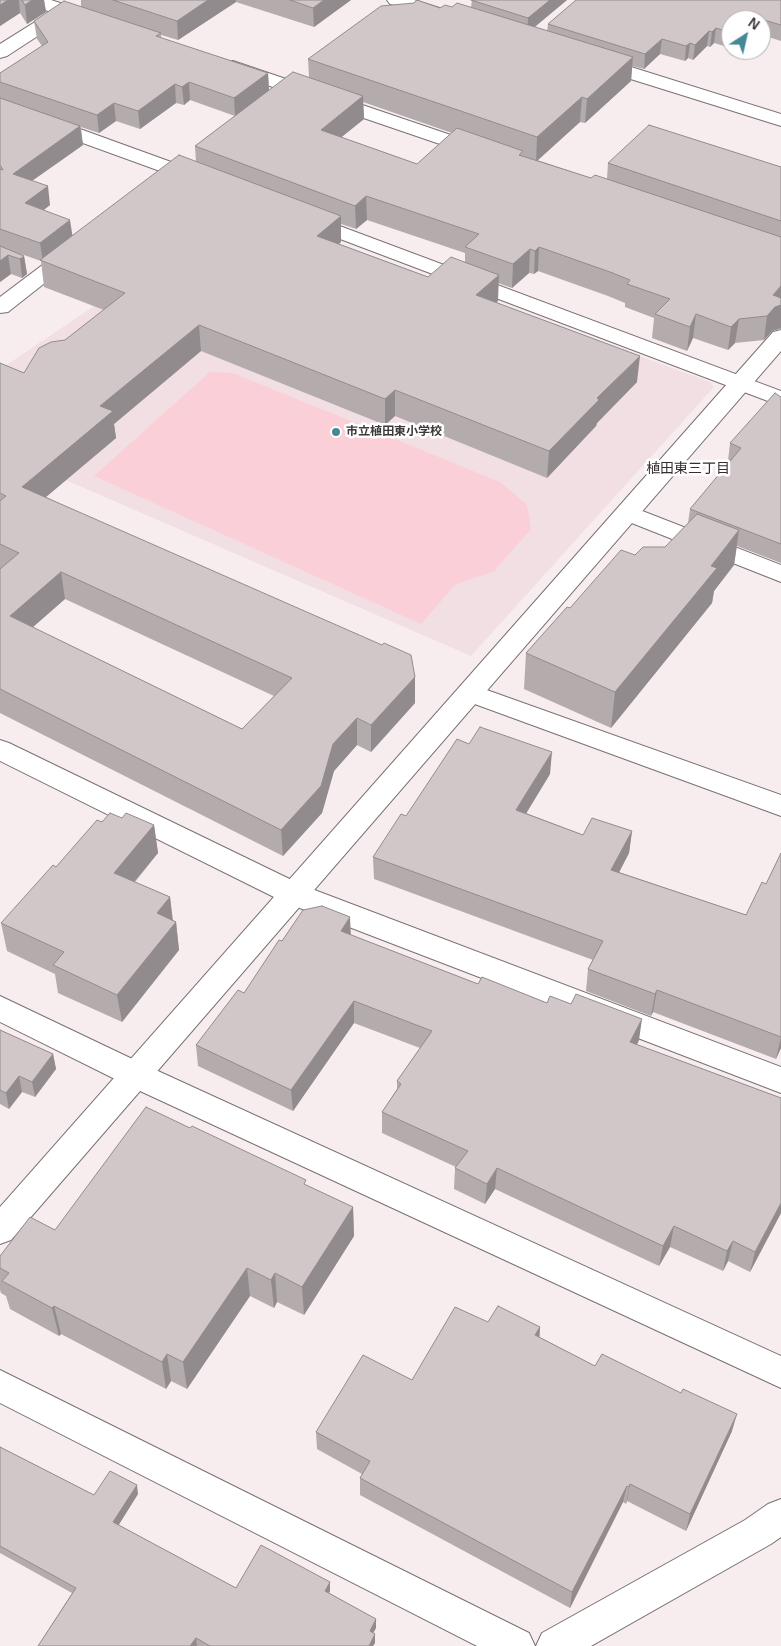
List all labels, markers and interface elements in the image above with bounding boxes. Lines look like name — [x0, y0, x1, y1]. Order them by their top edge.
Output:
north arrow — [721, 10, 771, 60]
text: N — [745, 14, 763, 33]
place label: 市立植田東小学校 — [346, 425, 442, 439]
marker: 市立植田東小学校 — [330, 426, 342, 438]
district label: 植田東三丁目 — [646, 461, 730, 477]

